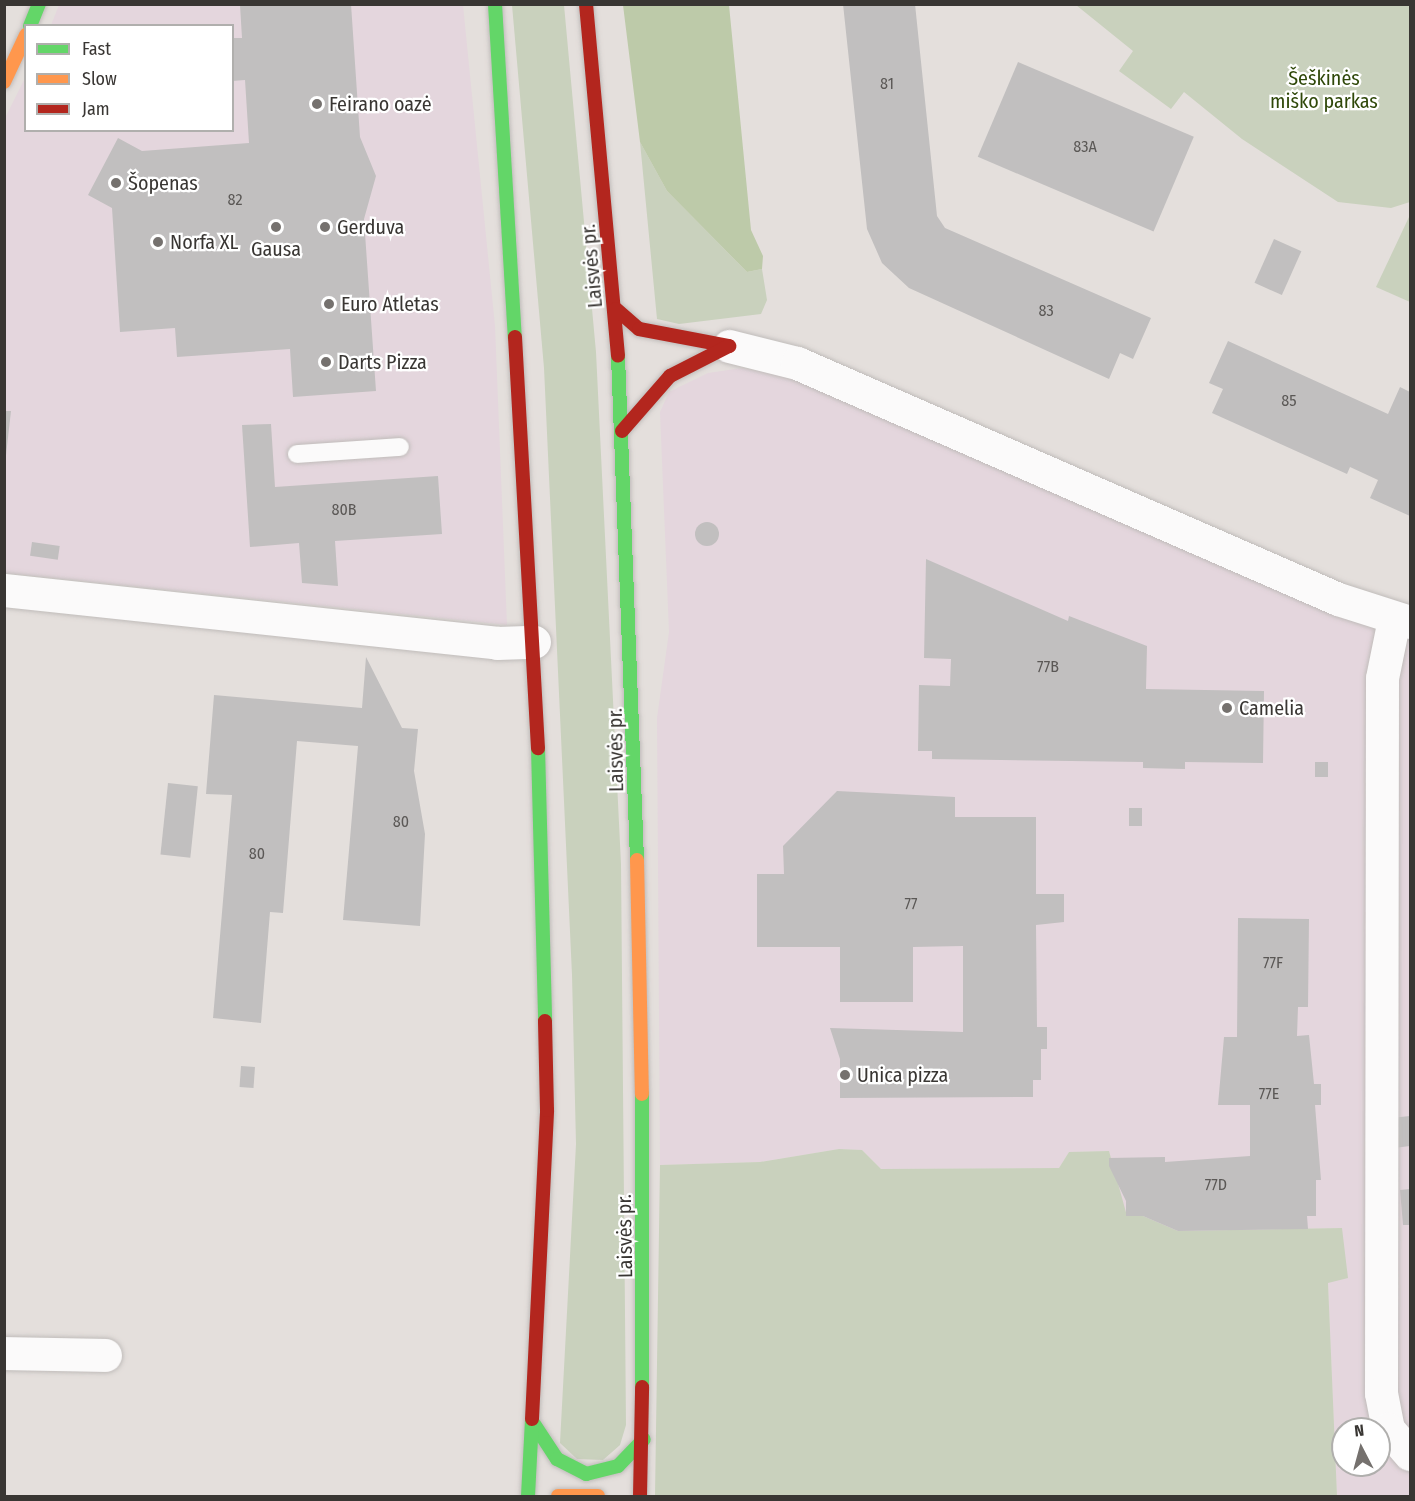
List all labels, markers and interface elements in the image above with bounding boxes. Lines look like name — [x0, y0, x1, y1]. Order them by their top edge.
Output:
legend — [24, 24, 234, 132]
text: Fast — [82, 38, 111, 60]
park label: Šeškinės miško parkas — [1270, 66, 1378, 113]
text: Slow — [82, 68, 117, 90]
house number: 81 — [880, 74, 894, 94]
place label: Feirano oazė — [329, 92, 432, 116]
marker: Feirano oazė — [310, 97, 324, 111]
text: Jam — [82, 98, 110, 120]
house number: 83A — [1073, 137, 1097, 157]
place label: Šopenas — [128, 171, 198, 195]
marker: Šopenas — [109, 176, 123, 190]
house number: 82 — [228, 190, 242, 210]
place label: Gerduva — [337, 215, 404, 239]
marker: Gausa — [269, 220, 283, 234]
marker: Gerduva — [318, 220, 332, 234]
street label: Laisvės pr. — [576, 223, 608, 309]
place label: Norfa XL — [170, 230, 238, 254]
marker: Norfa XL — [151, 235, 165, 249]
place label: Gausa — [251, 237, 301, 261]
place label: Euro Atletas — [341, 292, 439, 316]
marker: Euro Atletas — [322, 297, 336, 311]
house number: 83 — [1038, 301, 1054, 321]
place label: Darts Pizza — [338, 350, 427, 374]
marker: Darts Pizza — [319, 355, 333, 369]
house number: 85 — [1281, 391, 1297, 411]
house number: 80B — [331, 500, 357, 520]
house number: 77B — [1037, 657, 1059, 677]
place label: Camelia — [1239, 696, 1304, 720]
marker: Camelia — [1220, 701, 1234, 715]
street label: Laisvės pr. — [603, 708, 629, 792]
house number: 80 — [393, 812, 409, 832]
house number: 80 — [249, 844, 265, 864]
house number: 77 — [904, 894, 918, 914]
house number: 77F — [1263, 953, 1283, 973]
place label: Unica pizza — [857, 1063, 948, 1087]
marker: Unica pizza — [838, 1068, 852, 1082]
house number: 77E — [1259, 1084, 1279, 1104]
house number: 77D — [1205, 1175, 1227, 1195]
street label: Laisvės pr. — [612, 1194, 638, 1278]
north arrow — [1331, 1417, 1391, 1477]
text: N — [1354, 1421, 1365, 1441]

